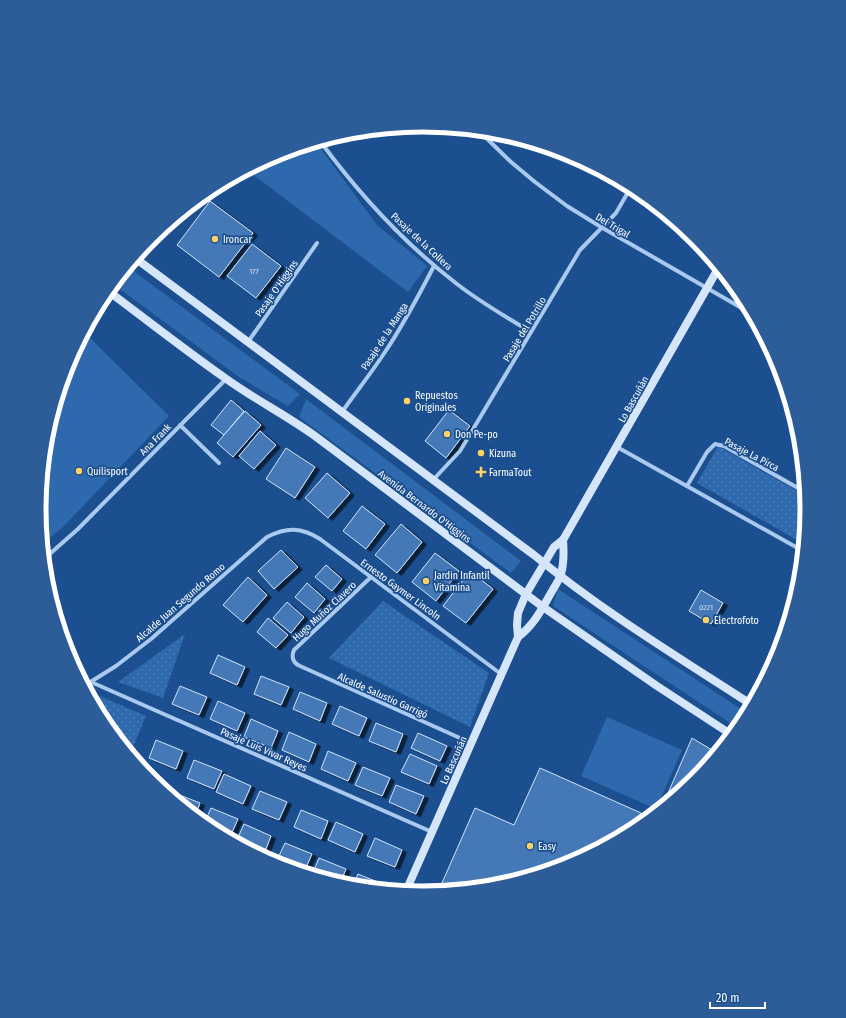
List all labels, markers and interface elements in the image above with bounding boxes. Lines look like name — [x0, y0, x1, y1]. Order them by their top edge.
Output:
street label: Pasaje de la Collera — [388, 210, 454, 273]
street label: Del Trigal — [593, 211, 632, 241]
marker: Ironcar — [210, 234, 220, 244]
place label: Ironcar — [223, 234, 252, 246]
street label: Pasaje O'Higgins — [253, 258, 301, 319]
house number: 177 — [249, 267, 260, 276]
street label: Pasaje del Potrillo — [501, 295, 549, 364]
street label: Pasaje de la Manga — [359, 301, 411, 372]
street label: Lo Bascuñán — [616, 374, 652, 425]
place label: Repuestos Originales — [415, 390, 458, 414]
marker: Repuestos Originales — [402, 396, 412, 406]
street label: Ana Frank — [137, 421, 174, 458]
marker: Don Pe-po — [442, 429, 452, 439]
place label: Don Pe-po — [455, 429, 498, 441]
street label: Pasaje La Pirca — [722, 436, 781, 474]
marker: Kizuna — [476, 448, 486, 458]
place label: Kizuna — [489, 448, 516, 460]
marker: Quilisport — [74, 466, 84, 476]
place label: Quilisport — [87, 466, 129, 478]
marker: FarmaTout — [476, 467, 486, 477]
place label: FarmaTout — [489, 467, 532, 479]
street label: Avenida Bernardo O'Higgins — [375, 468, 473, 546]
street label: Ernesto Gaymer Lincoln — [358, 557, 443, 623]
street label: Alcalde Juan Segundo Romo — [134, 561, 228, 645]
place label: Jardin Infantil Vitamina — [434, 570, 490, 594]
marker: Jardin Infantil Vitamina — [421, 576, 431, 586]
street label: Hugo Muñoz Clavero — [290, 579, 359, 644]
house number: 0221 — [699, 603, 713, 612]
marker: Electrofoto — [701, 615, 711, 625]
place label: Electrofoto — [714, 615, 759, 627]
street label: Alcalde Salustio Garrigó — [336, 671, 429, 721]
street label: Pasaje Luis Vivar Reyes — [218, 725, 309, 774]
street label: Lo Bascuñán — [438, 735, 470, 786]
marker: Easy — [525, 841, 535, 851]
place label: Easy — [538, 841, 557, 853]
scale bar — [710, 984, 765, 1010]
text: 20 m — [716, 991, 740, 1005]

